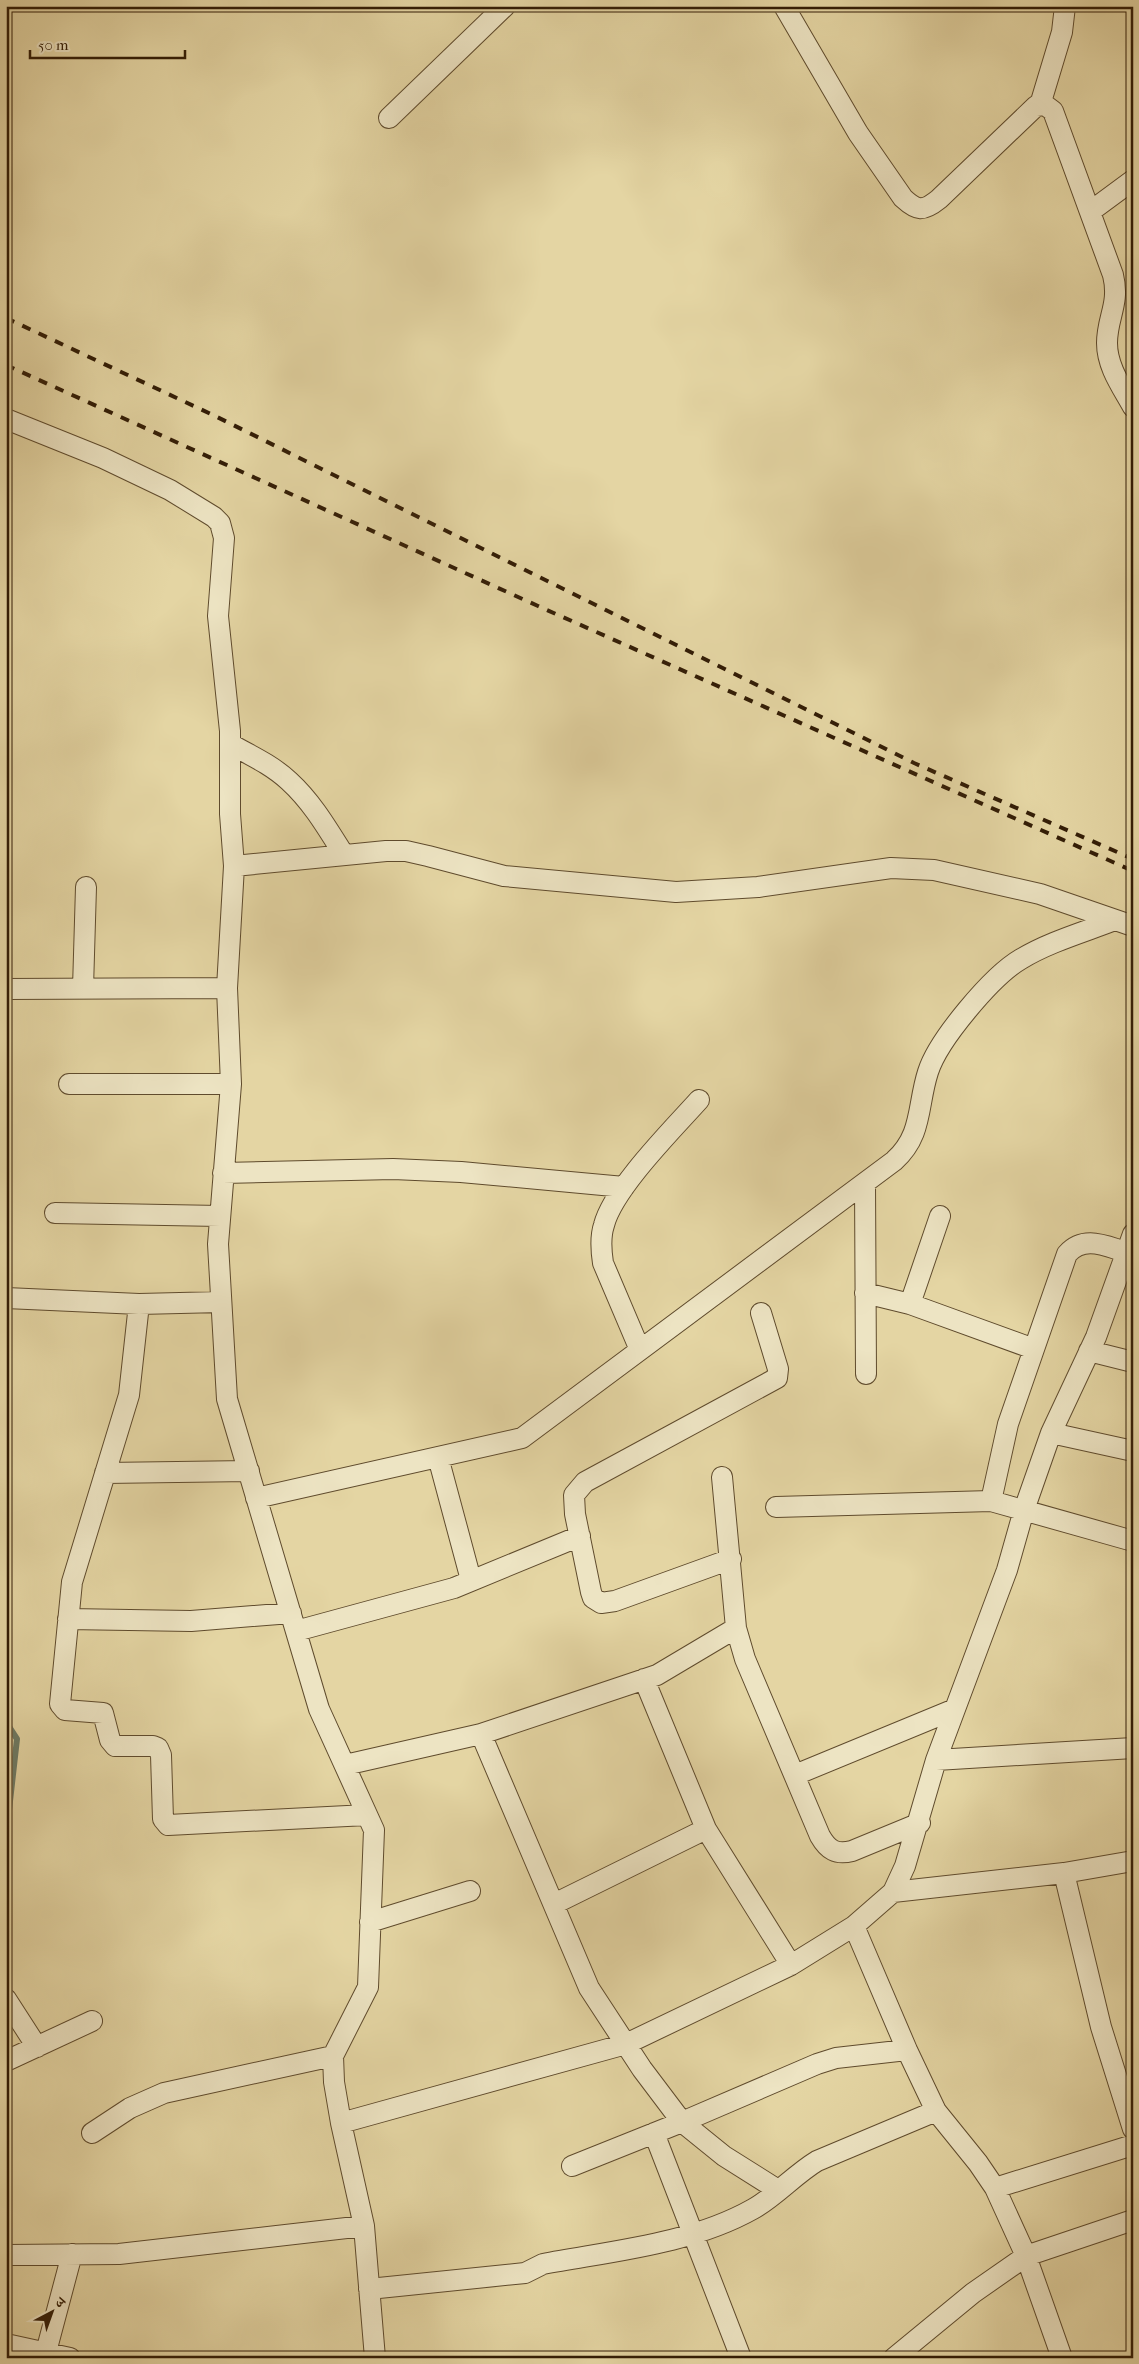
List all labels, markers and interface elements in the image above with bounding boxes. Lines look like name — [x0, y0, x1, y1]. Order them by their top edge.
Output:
scale bar — [30, 28, 185, 60]
text: 50 m — [38, 36, 69, 54]
north arrow — [28, 2286, 78, 2336]
text: उ — [51, 2293, 69, 2312]

